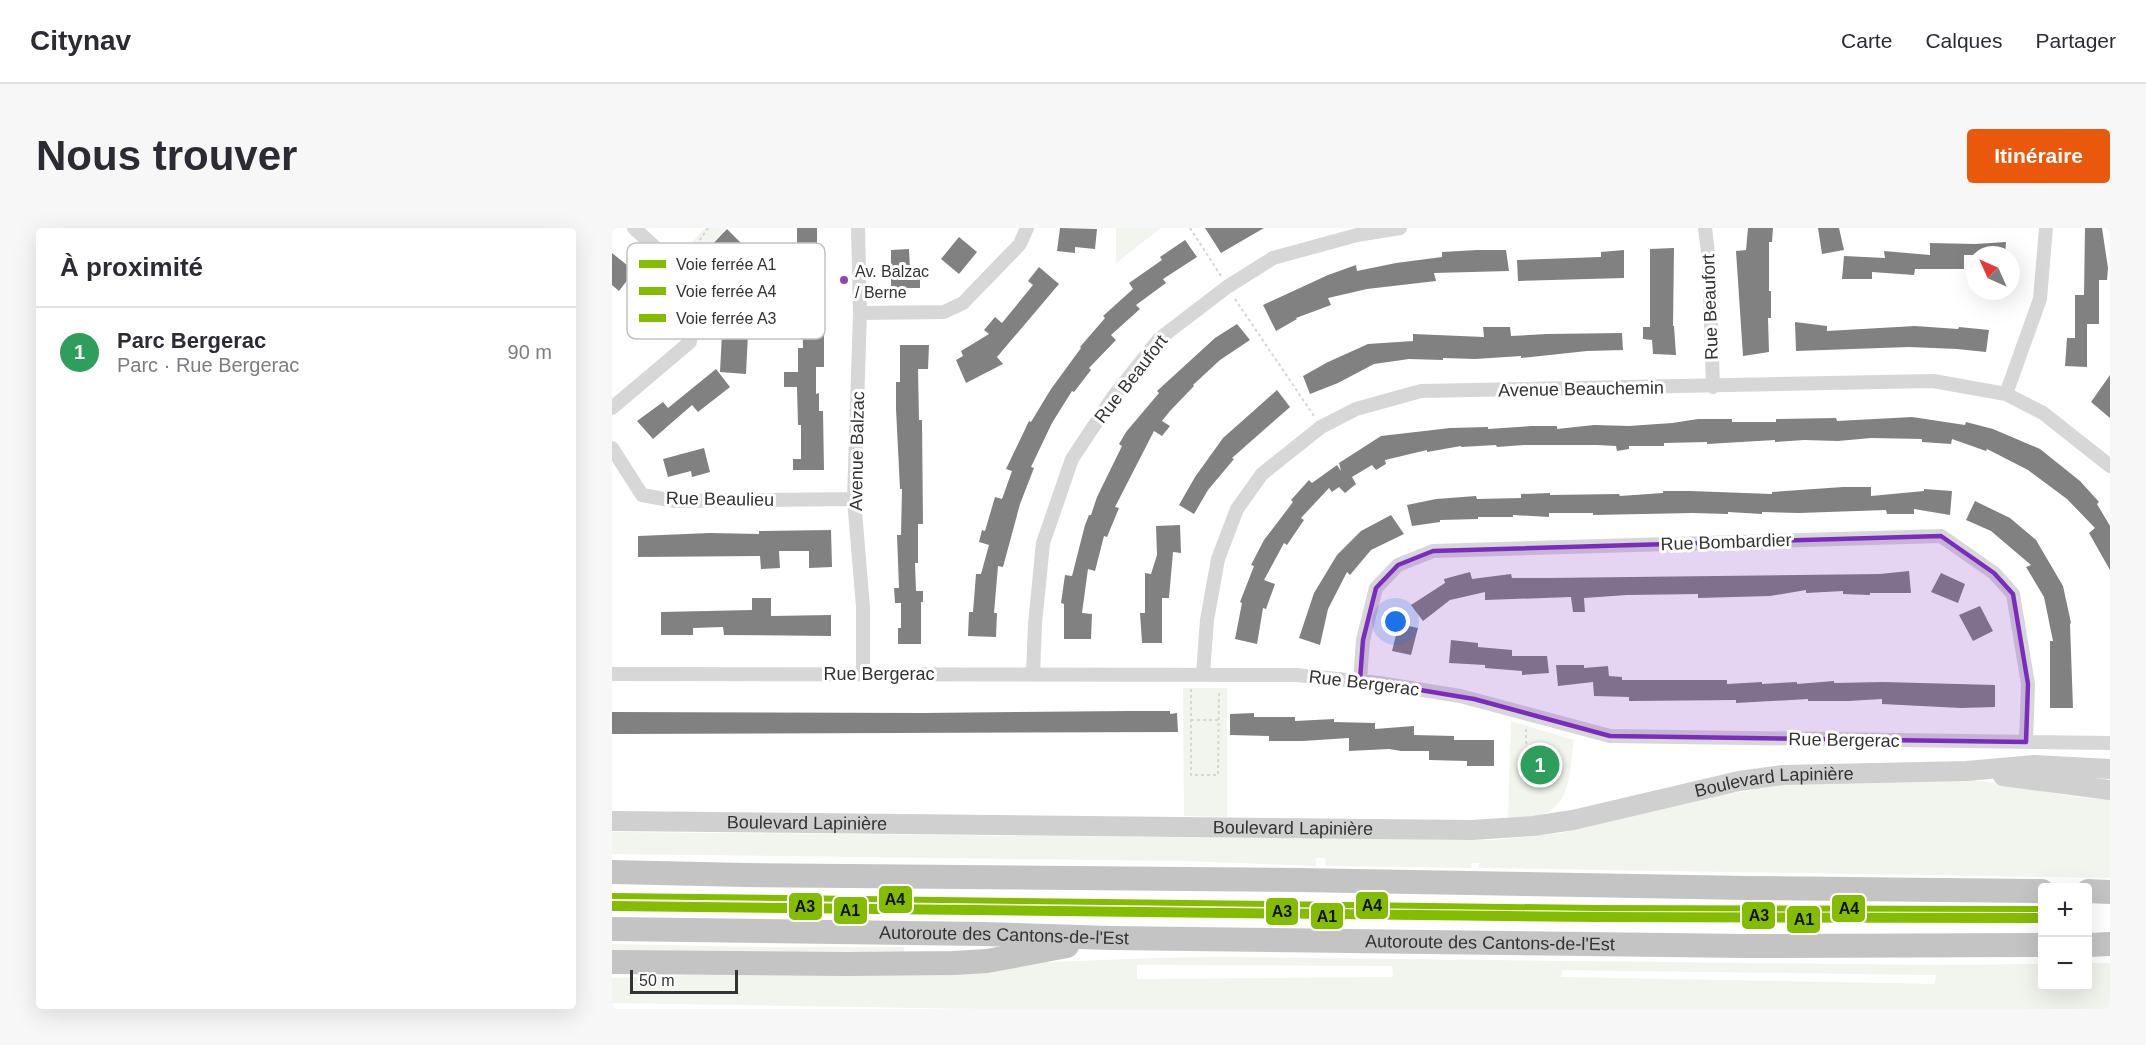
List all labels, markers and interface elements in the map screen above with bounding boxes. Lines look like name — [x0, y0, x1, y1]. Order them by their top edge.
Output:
text: Citynav — [30, 25, 131, 56]
text: Carte — [1841, 29, 1892, 52]
text: Calques — [1925, 29, 2002, 52]
text: Partager — [2035, 29, 2116, 52]
button: Itinéraire — [1967, 129, 2110, 183]
text: Nous trouver — [36, 132, 297, 179]
legend — [627, 243, 825, 339]
north arrow — [1966, 246, 2020, 300]
text: À proximité — [60, 252, 203, 282]
street label: Rue Beaufort — [1698, 254, 1722, 360]
text: Voie ferrée A1 — [676, 256, 777, 273]
place label: Av. Balzac / Berne — [855, 263, 929, 301]
marker: Av. Balzac / Berne — [838, 274, 850, 286]
text: Voie ferrée A4 — [676, 283, 777, 300]
text: Voie ferrée A3 — [676, 310, 777, 327]
text: Parc Bergerac — [117, 328, 266, 353]
street label: Rue Beaufort — [1090, 331, 1172, 427]
text: 1 — [74, 341, 85, 363]
text: 90 m — [508, 341, 552, 363]
text: Parc · Rue Bergerac — [117, 354, 299, 376]
street label: Avenue Beauchemin — [1498, 378, 1664, 400]
street label: Avenue Balzac — [846, 391, 868, 511]
street label: Rue Beaulieu — [666, 488, 774, 510]
street label: Rue Bombardier — [1660, 530, 1792, 554]
your location — [1381, 607, 1410, 636]
street label: Rue Bergerac — [823, 664, 935, 684]
street label: Rue Bergerac — [1308, 666, 1420, 700]
street label: Rue Bergerac — [1788, 729, 1900, 751]
pin: 1 — [1520, 742, 1560, 788]
street label: Boulevard Lapinière — [1693, 763, 1854, 801]
street label: Boulevard Lapinière — [727, 812, 887, 834]
street label: Boulevard Lapinière — [1213, 817, 1373, 839]
map controls — [2038, 883, 2092, 991]
button: + — [2038, 883, 2092, 937]
line badge: A4 — [878, 885, 913, 914]
text: A4 — [885, 891, 905, 908]
line badge: A4 — [1355, 891, 1389, 920]
line badge: A3 — [788, 892, 823, 921]
line badge: A4 — [1831, 894, 1866, 923]
line badge: A1 — [833, 896, 868, 925]
line badge: A3 — [1265, 897, 1299, 926]
text: A4 — [1362, 897, 1382, 914]
text: A3 — [795, 898, 815, 915]
text: A4 — [1839, 900, 1859, 917]
line badge: A3 — [1741, 901, 1776, 930]
text: A1 — [840, 902, 860, 919]
line badge: A1 — [1310, 902, 1344, 930]
text: A3 — [1272, 903, 1292, 920]
line badge: A1 — [1786, 905, 1821, 934]
text: A3 — [1749, 907, 1769, 924]
text: A1 — [1317, 908, 1337, 925]
text: A1 — [1794, 911, 1814, 928]
street label: Autoroute des Cantons-de-l'Est — [879, 923, 1129, 948]
street label: Autoroute des Cantons-de-l'Est — [1365, 931, 1615, 954]
button: − — [2038, 937, 2092, 991]
scale bar — [630, 967, 738, 994]
text: 50 m — [639, 972, 675, 989]

